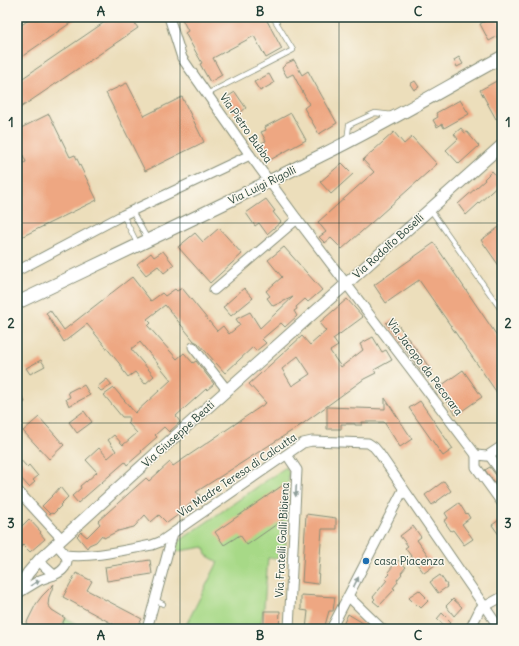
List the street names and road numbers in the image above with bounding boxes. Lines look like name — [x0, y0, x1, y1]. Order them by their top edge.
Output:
street label: Via Pietro Bubba — [217, 90, 275, 166]
street label: Via Luigi Rigolli — [226, 163, 298, 207]
street label: Via Rodolfo Boselli — [350, 211, 426, 281]
street label: Via Jacopo da Pecorara — [384, 316, 466, 418]
street label: Via Giuseppe Beati — [139, 398, 217, 470]
street label: Via Madre Teresa di Calcutta — [175, 430, 299, 520]
street label: Via Fratelli Galli Bibiena — [272, 482, 292, 598]

